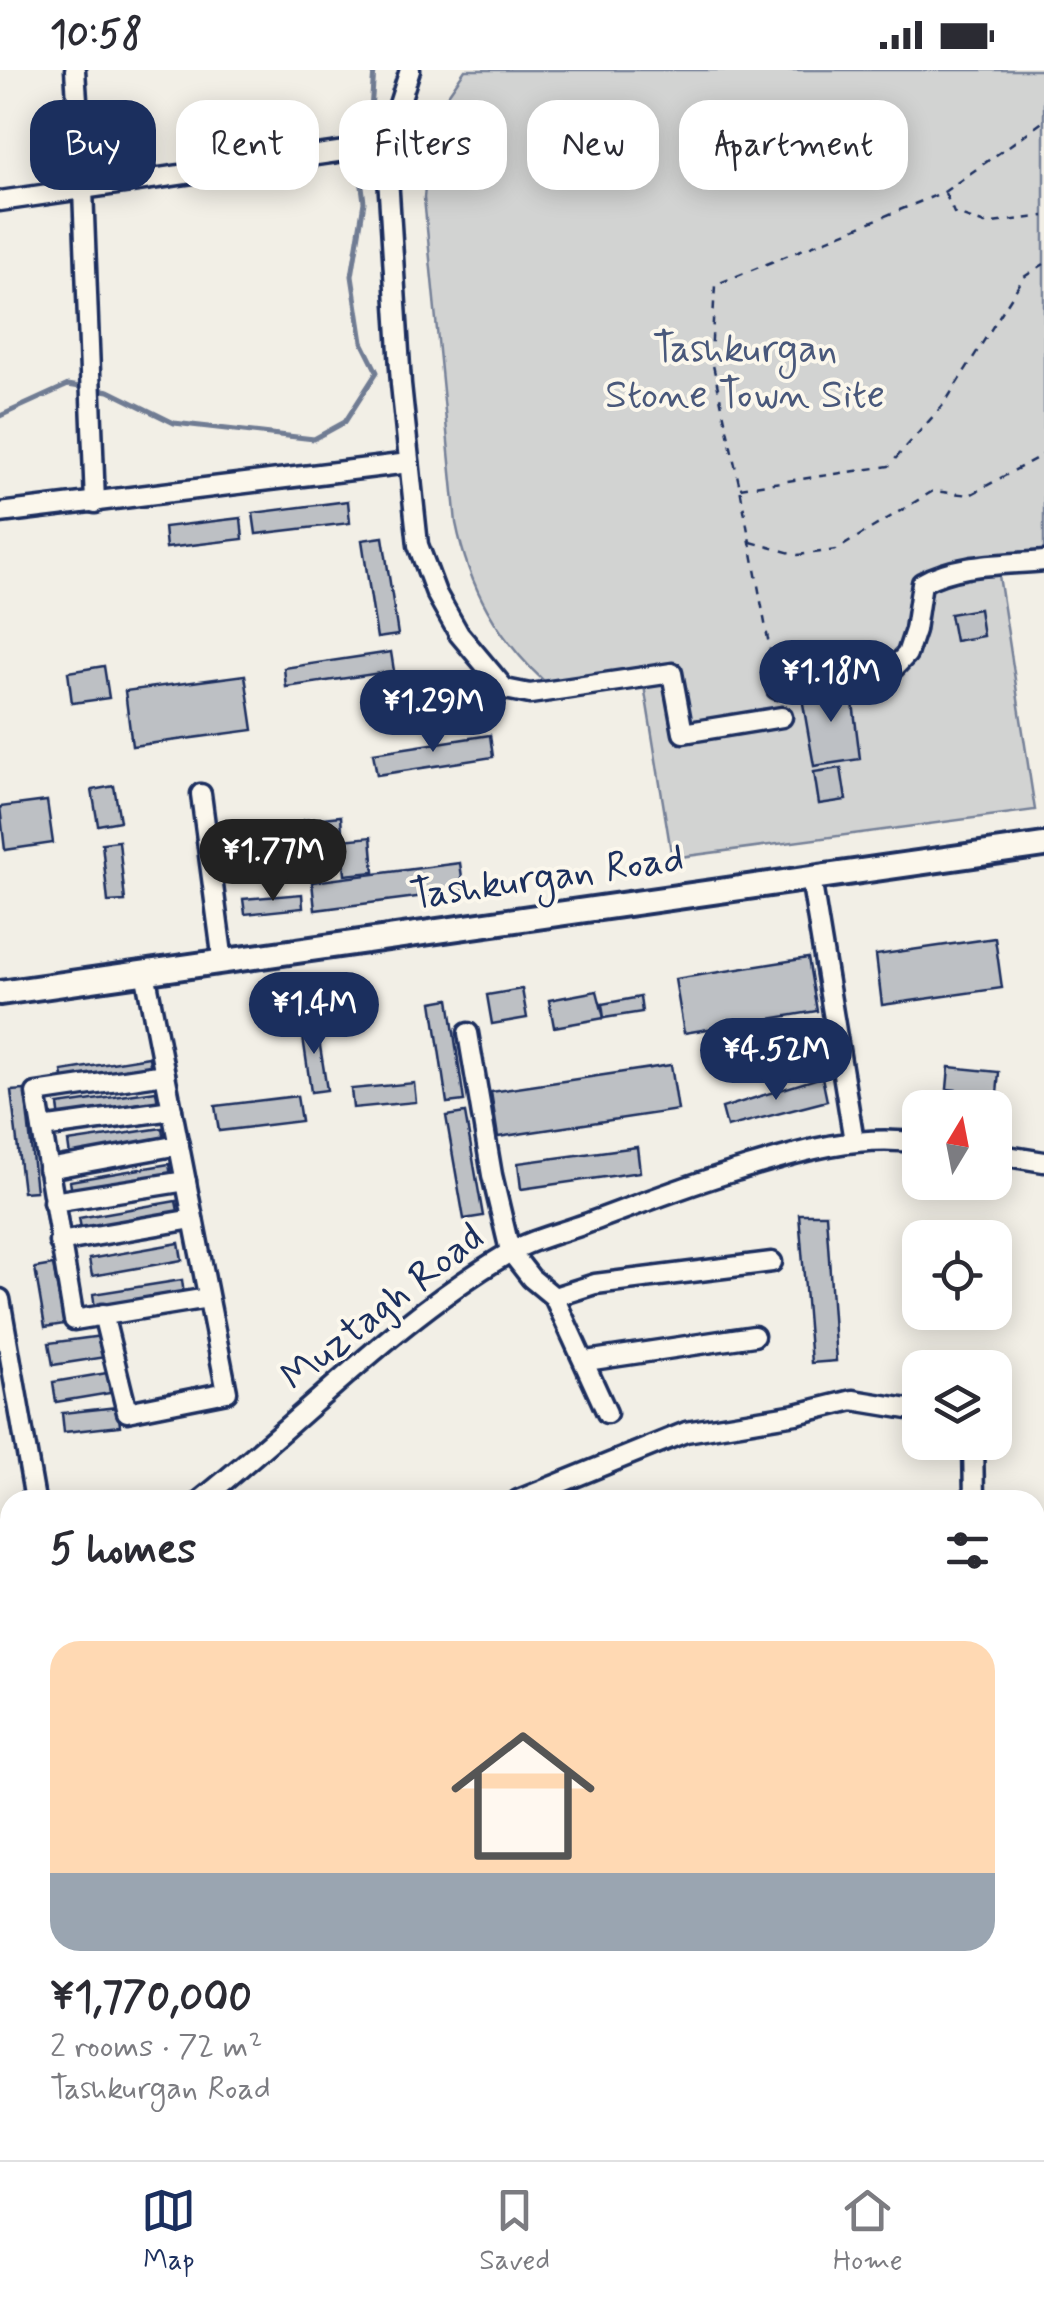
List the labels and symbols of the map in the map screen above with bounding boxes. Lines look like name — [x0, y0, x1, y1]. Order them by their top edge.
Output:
park label: Tashkurgan Stone Town Site — [605, 324, 885, 422]
pin: ¥1.18M — [750, 640, 912, 725]
pin: ¥1.29M — [352, 670, 514, 755]
pin: ¥1.77M — [192, 819, 354, 904]
street label: Tashkurgan Road — [407, 833, 688, 926]
pin: ¥1.4M — [244, 972, 384, 1057]
pin: ¥4.52M — [695, 1018, 857, 1103]
north arrow — [902, 1090, 1012, 1200]
street label: Muztagh Road — [271, 1212, 495, 1404]

